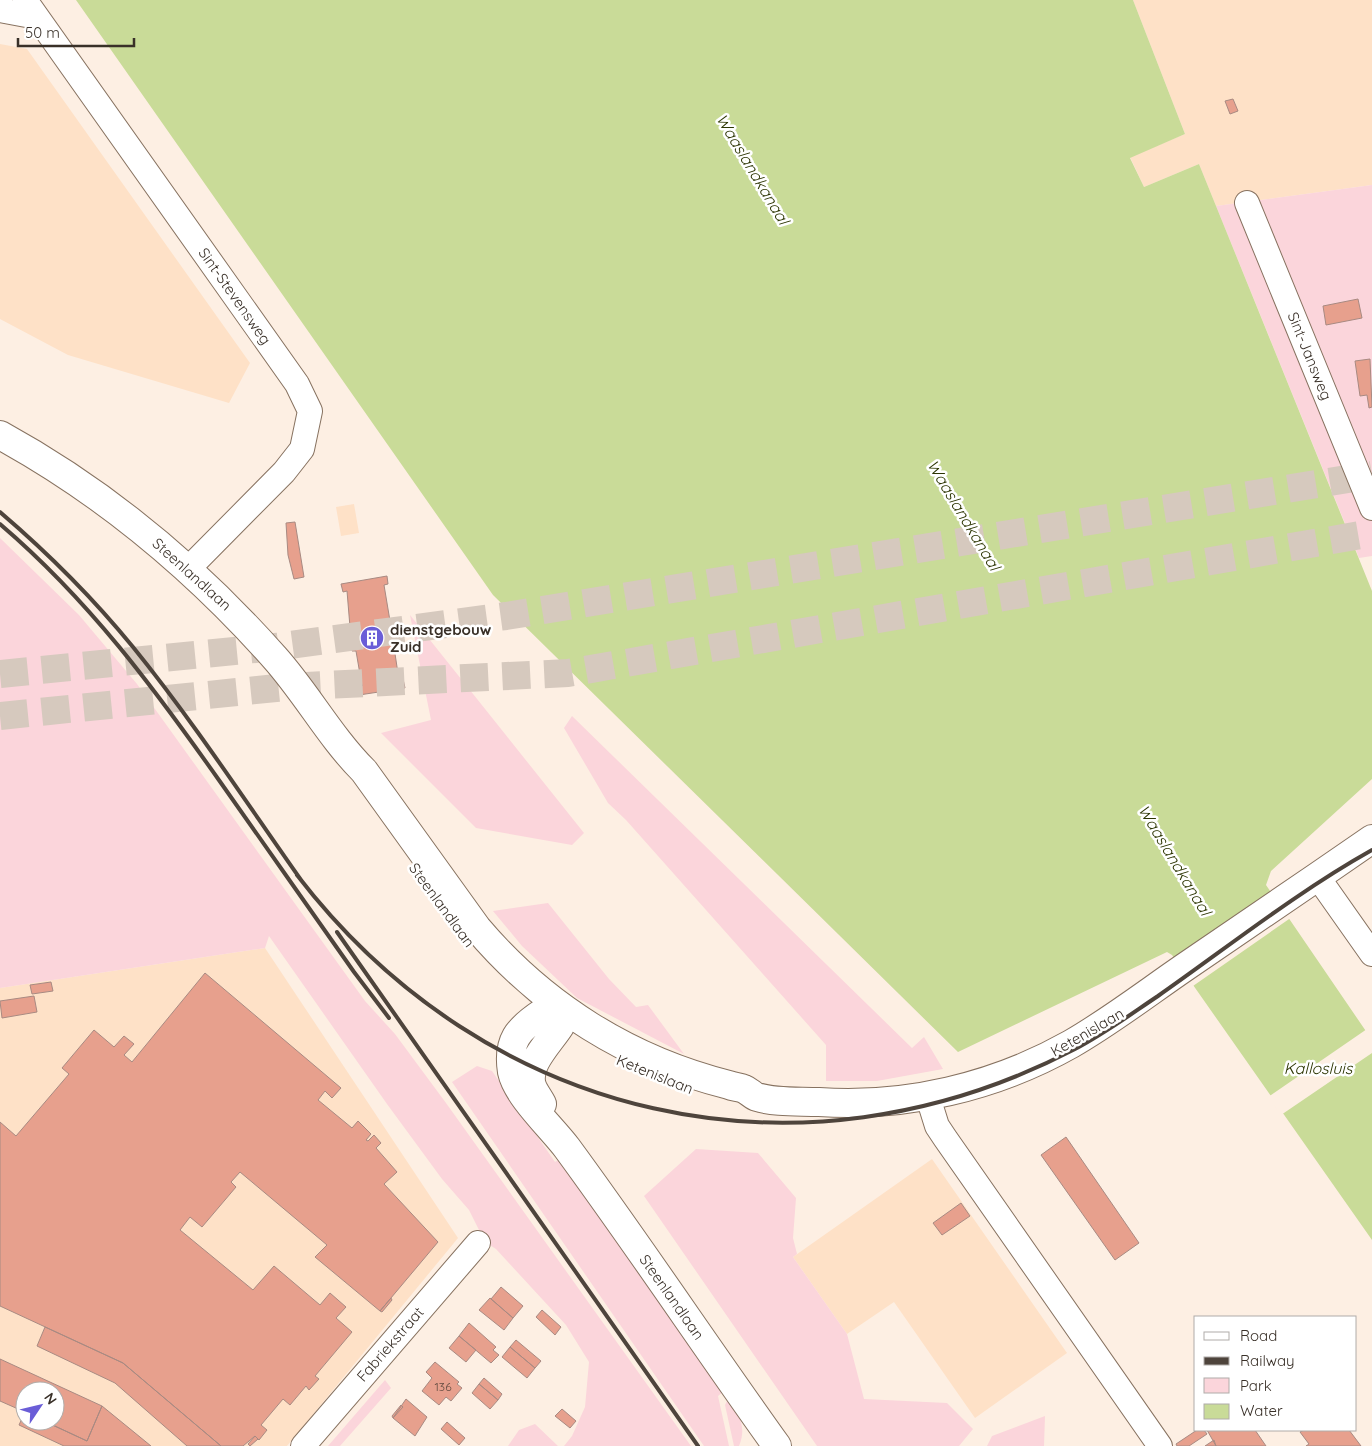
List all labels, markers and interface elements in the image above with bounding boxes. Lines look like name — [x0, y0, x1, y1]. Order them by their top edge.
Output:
scale bar — [18, 15, 134, 47]
text: 50 m — [25, 23, 60, 42]
water label: Waaslandkanaal — [712, 110, 795, 230]
street label: Sint-Stevensweg — [194, 244, 276, 348]
street label: Sint-Jansweg — [1284, 309, 1336, 403]
water label: Waaslandkanaal — [923, 456, 1006, 576]
street label: Steenlandlaan — [149, 534, 235, 614]
place label: dienstgebouw Zuid — [390, 620, 492, 656]
building icon: dienstgebouw Zuid — [359, 625, 385, 651]
water label: Waaslandkanaal — [1134, 801, 1217, 921]
street label: Steenlandlaan — [405, 859, 479, 951]
street label: Ketenislaan — [1047, 1003, 1127, 1061]
street label: Ketenislaan — [614, 1050, 696, 1098]
water label: Kallosluis — [1284, 1058, 1354, 1078]
street label: Steenlandlaan — [636, 1251, 708, 1343]
street label: Fabriekstraat — [352, 1303, 428, 1385]
legend — [1194, 1316, 1357, 1431]
text: Road — [1240, 1326, 1277, 1345]
text: Railway — [1240, 1351, 1295, 1370]
text: Park — [1240, 1376, 1272, 1395]
house number: 136 — [434, 1379, 452, 1394]
north arrow — [15, 1381, 65, 1431]
text: N — [40, 1389, 61, 1408]
text: Water — [1240, 1401, 1283, 1420]

